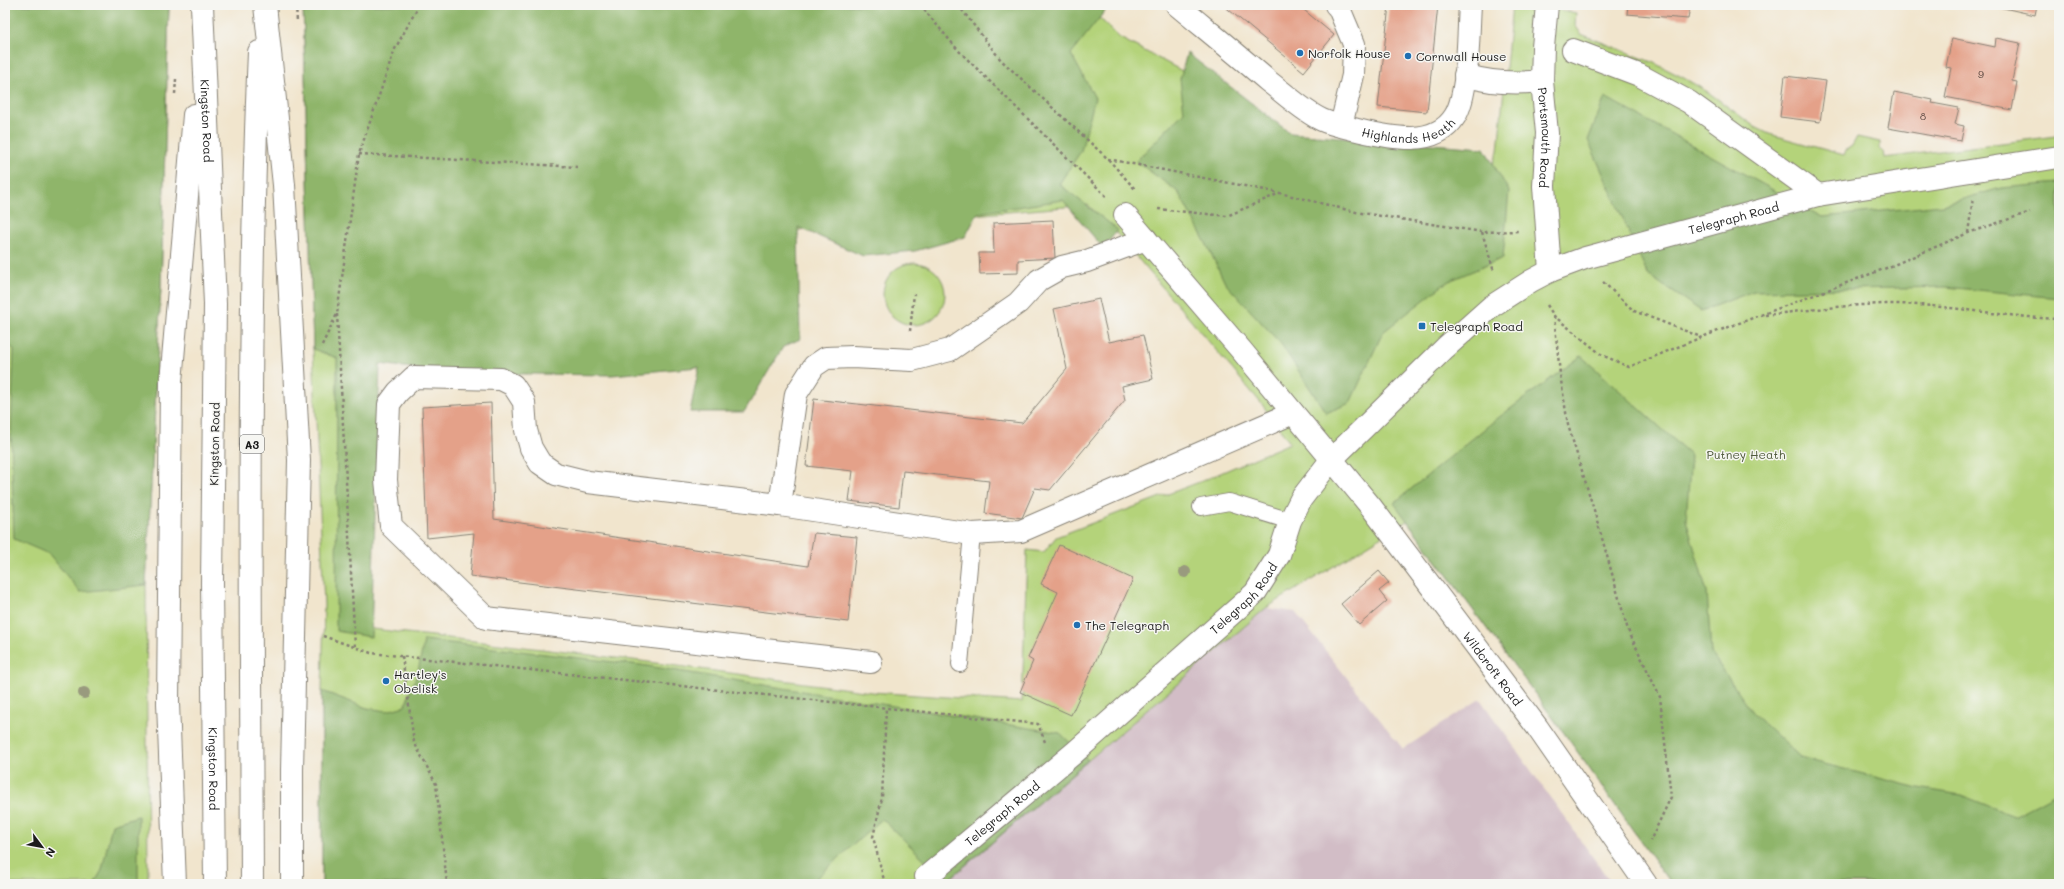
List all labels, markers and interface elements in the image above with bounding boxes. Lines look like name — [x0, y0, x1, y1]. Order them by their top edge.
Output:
place label: Norfolk House — [1308, 45, 1391, 61]
marker: Norfolk House — [1295, 48, 1305, 58]
place label: Cornwall House — [1416, 48, 1507, 64]
marker: Cornwall House — [1403, 51, 1413, 61]
house number: 9 — [1978, 67, 1984, 81]
street label: Kingston Road — [197, 79, 217, 163]
street label: Portsmouth Road — [1535, 87, 1555, 189]
house number: 8 — [1920, 109, 1926, 123]
street label: Highlands Heath — [1360, 115, 1458, 146]
street label: Telegraph Road — [1687, 198, 1781, 238]
place label: Telegraph Road — [1430, 318, 1523, 334]
marker: Telegraph Road — [1417, 321, 1427, 331]
street label: Kingston Road — [205, 402, 223, 486]
road number: A3 — [240, 435, 264, 453]
park label: Putney Heath — [1707, 446, 1786, 462]
street label: Telegraph Road — [1206, 559, 1281, 638]
place label: The Telegraph — [1085, 617, 1169, 633]
marker: The Telegraph — [1072, 620, 1082, 630]
street label: Wildcroft Road — [1460, 628, 1526, 709]
place label: Hartley's Obelisk — [394, 666, 447, 696]
marker: Hartley's Obelisk — [381, 676, 391, 686]
street label: Kingston Road — [205, 727, 222, 811]
street label: Telegraph Road — [961, 777, 1043, 849]
north arrow — [22, 827, 62, 867]
text: N — [42, 845, 59, 860]

